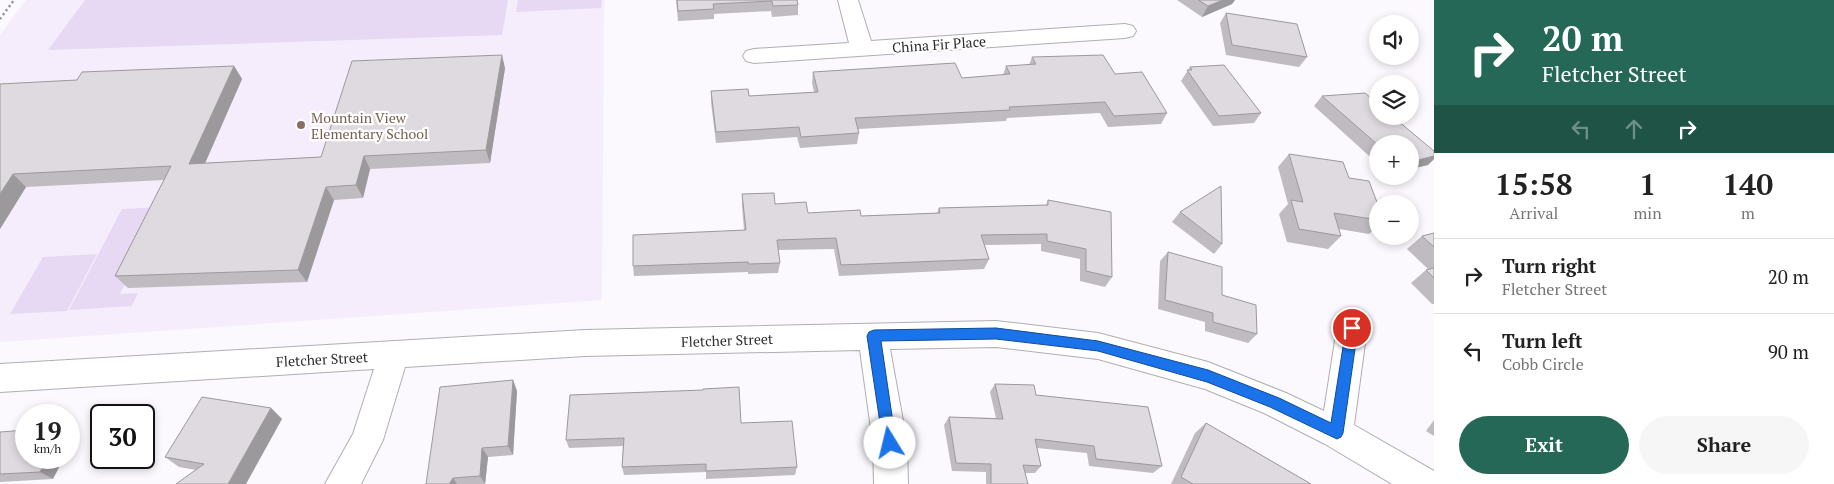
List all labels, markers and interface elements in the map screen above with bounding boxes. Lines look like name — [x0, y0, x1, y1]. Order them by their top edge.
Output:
map controls — [1369, 15, 1419, 245]
button: sound — [1369, 15, 1419, 65]
text: 20 m — [1542, 15, 1623, 61]
icon: right — [1459, 20, 1524, 85]
street label: China Fir Place — [892, 31, 986, 57]
text: Fletcher Street — [1542, 59, 1687, 88]
button: layers — [1369, 75, 1419, 125]
place label: Mountain View Elementary School — [311, 108, 428, 143]
icon: left — [1567, 115, 1595, 143]
icon: ahead — [1620, 115, 1648, 143]
icon: right — [1673, 115, 1701, 143]
marker: Mountain View Elementary School — [295, 119, 307, 131]
button: + — [1369, 135, 1419, 185]
text: 15:58 — [1495, 164, 1573, 204]
text: 1 — [1639, 164, 1656, 204]
text: 140 — [1722, 164, 1773, 204]
button: − — [1369, 195, 1419, 245]
text: Arrival — [1509, 202, 1558, 224]
text: min — [1634, 202, 1662, 224]
text: m — [1741, 202, 1755, 224]
text: Turn right — [1502, 253, 1596, 278]
icon: right — [1459, 262, 1487, 290]
text: 20 m — [1768, 264, 1809, 289]
text: Fletcher Street — [1502, 278, 1607, 300]
pin — [1331, 307, 1373, 349]
icon: arrive — [1338, 314, 1366, 342]
text: Turn left — [1502, 328, 1583, 353]
street label: Fletcher Street — [681, 329, 774, 351]
icon: left — [1459, 337, 1487, 365]
text: 90 m — [1768, 339, 1809, 364]
street label: Fletcher Street — [276, 347, 369, 371]
text: Cobb Circle — [1502, 353, 1584, 375]
speed limit sign: 30 — [90, 404, 155, 469]
text: 19 — [33, 414, 62, 447]
position arrow — [863, 416, 915, 468]
button: Exit — [1459, 416, 1629, 474]
button: Share — [1639, 416, 1809, 474]
text: km/h — [34, 441, 61, 456]

